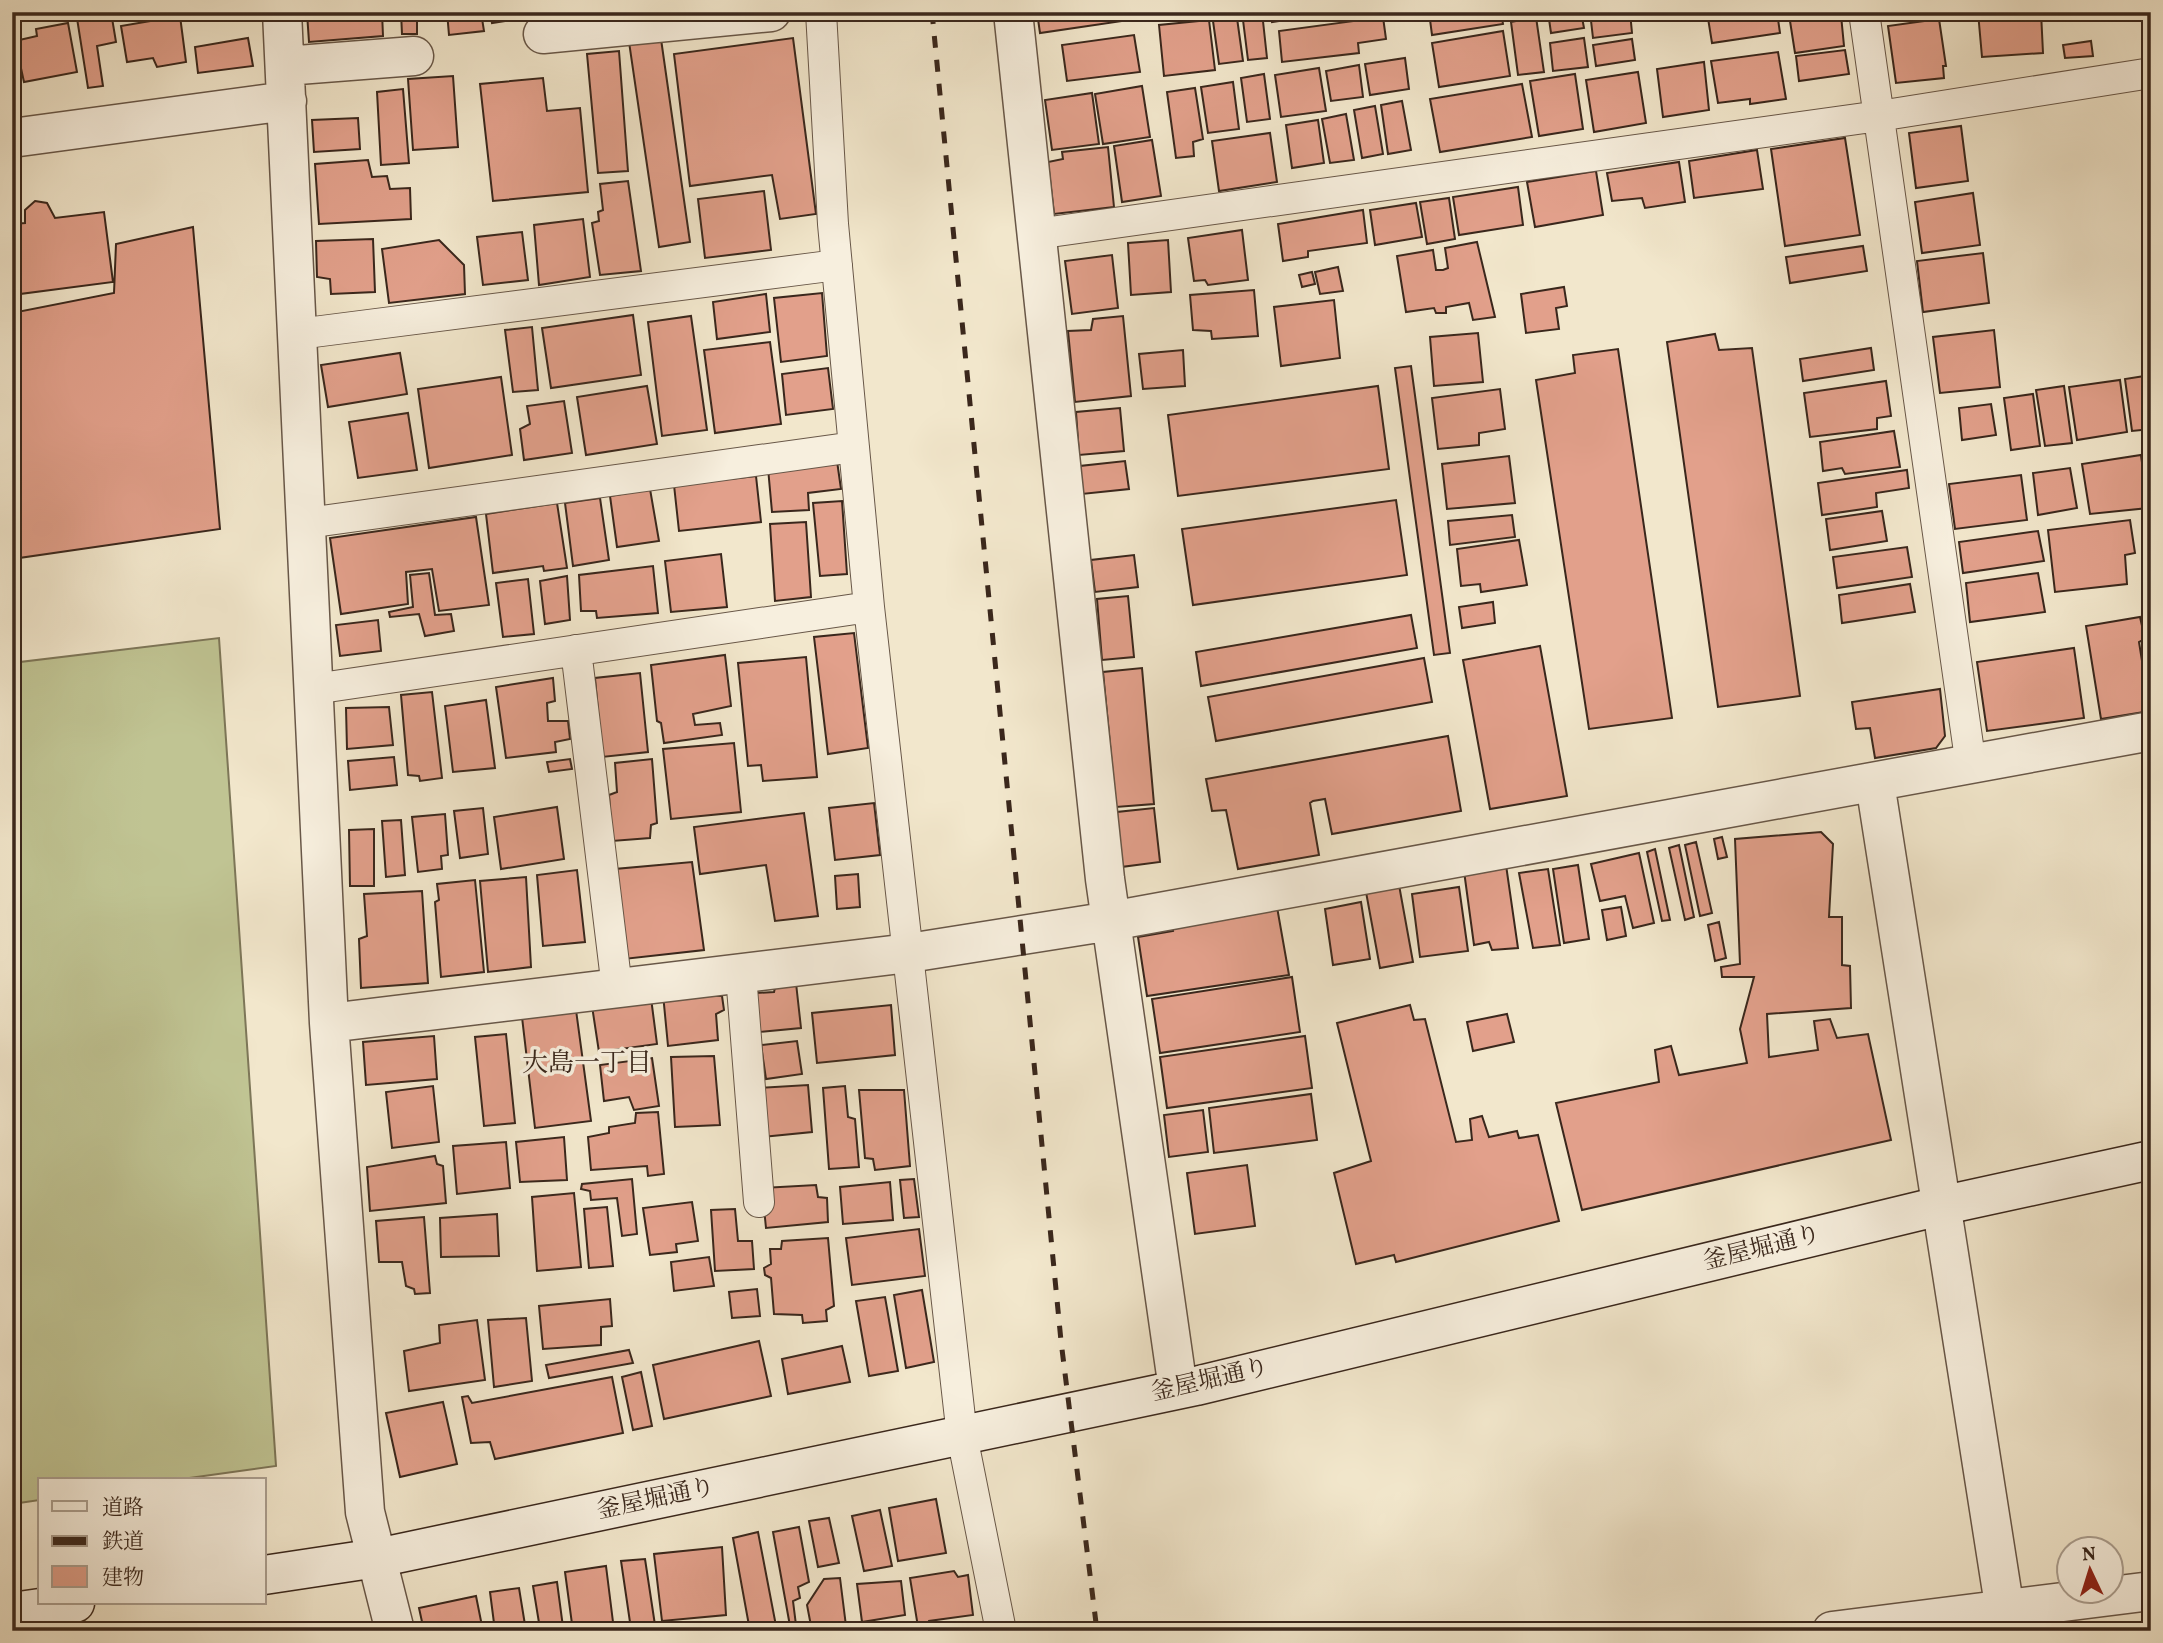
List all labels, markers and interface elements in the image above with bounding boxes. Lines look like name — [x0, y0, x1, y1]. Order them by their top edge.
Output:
district label: 大島一丁目 — [522, 1046, 652, 1082]
street label: 釜屋堀通り — [1700, 1218, 1824, 1280]
street label: 釜屋堀通り — [1148, 1351, 1272, 1411]
street label: 釜屋堀通り — [594, 1471, 718, 1529]
legend — [38, 1478, 266, 1604]
text: 道路 — [102, 1494, 144, 1523]
text: 鉄道 — [102, 1528, 144, 1557]
north arrow — [2054, 1534, 2124, 1604]
text: N — [2081, 1542, 2097, 1568]
text: 建物 — [102, 1564, 144, 1593]

